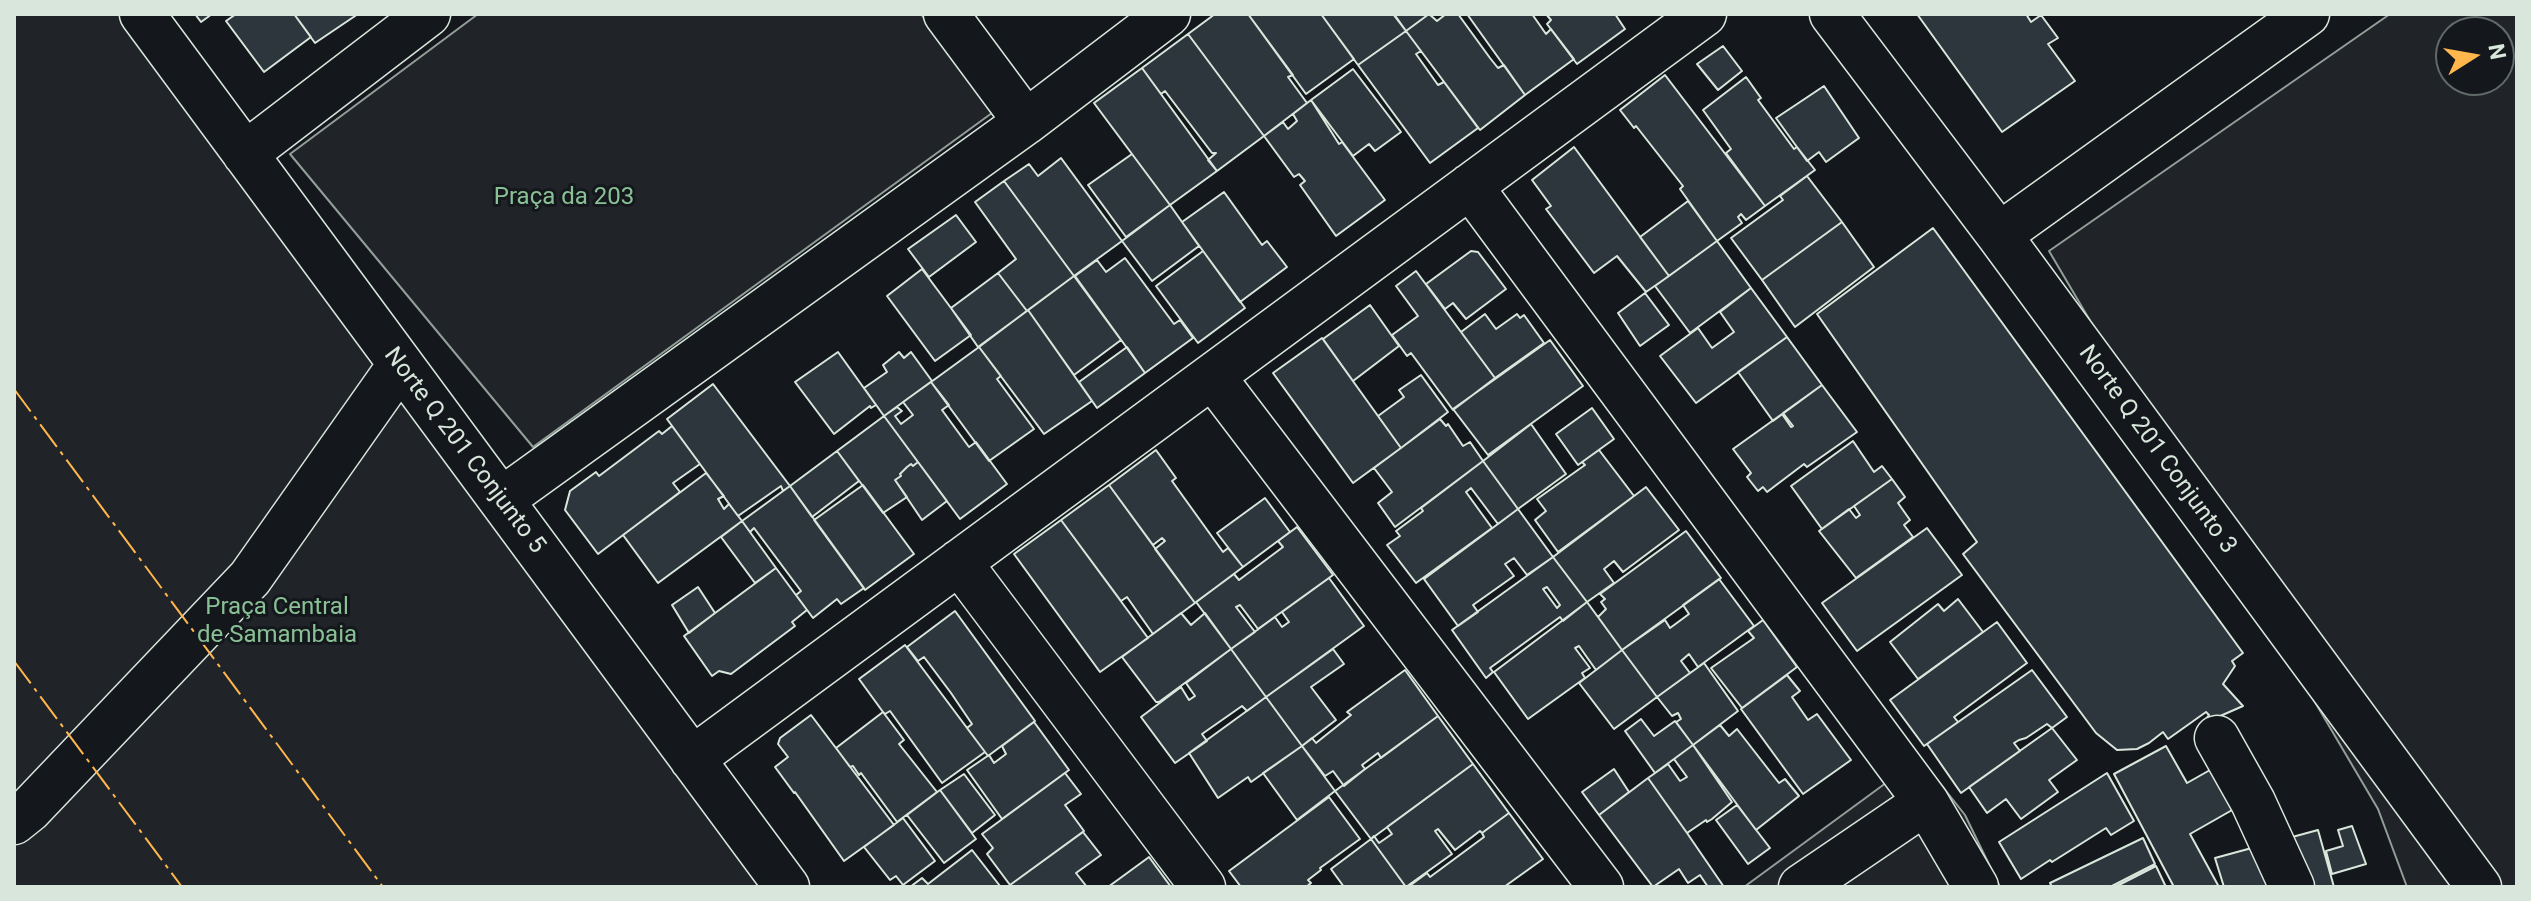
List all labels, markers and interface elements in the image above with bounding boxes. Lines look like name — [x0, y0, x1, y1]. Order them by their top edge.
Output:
north arrow — [2435, 16, 2515, 96]
text: N — [2483, 42, 2511, 62]
park label: Praça da 203 — [494, 184, 634, 212]
street label: Norte Q 201 Conjunto 3 — [2072, 340, 2242, 560]
street label: Norte Q 201 Conjunto 5 — [377, 342, 551, 560]
park label: Praça Central de Samambaia — [197, 594, 357, 650]

